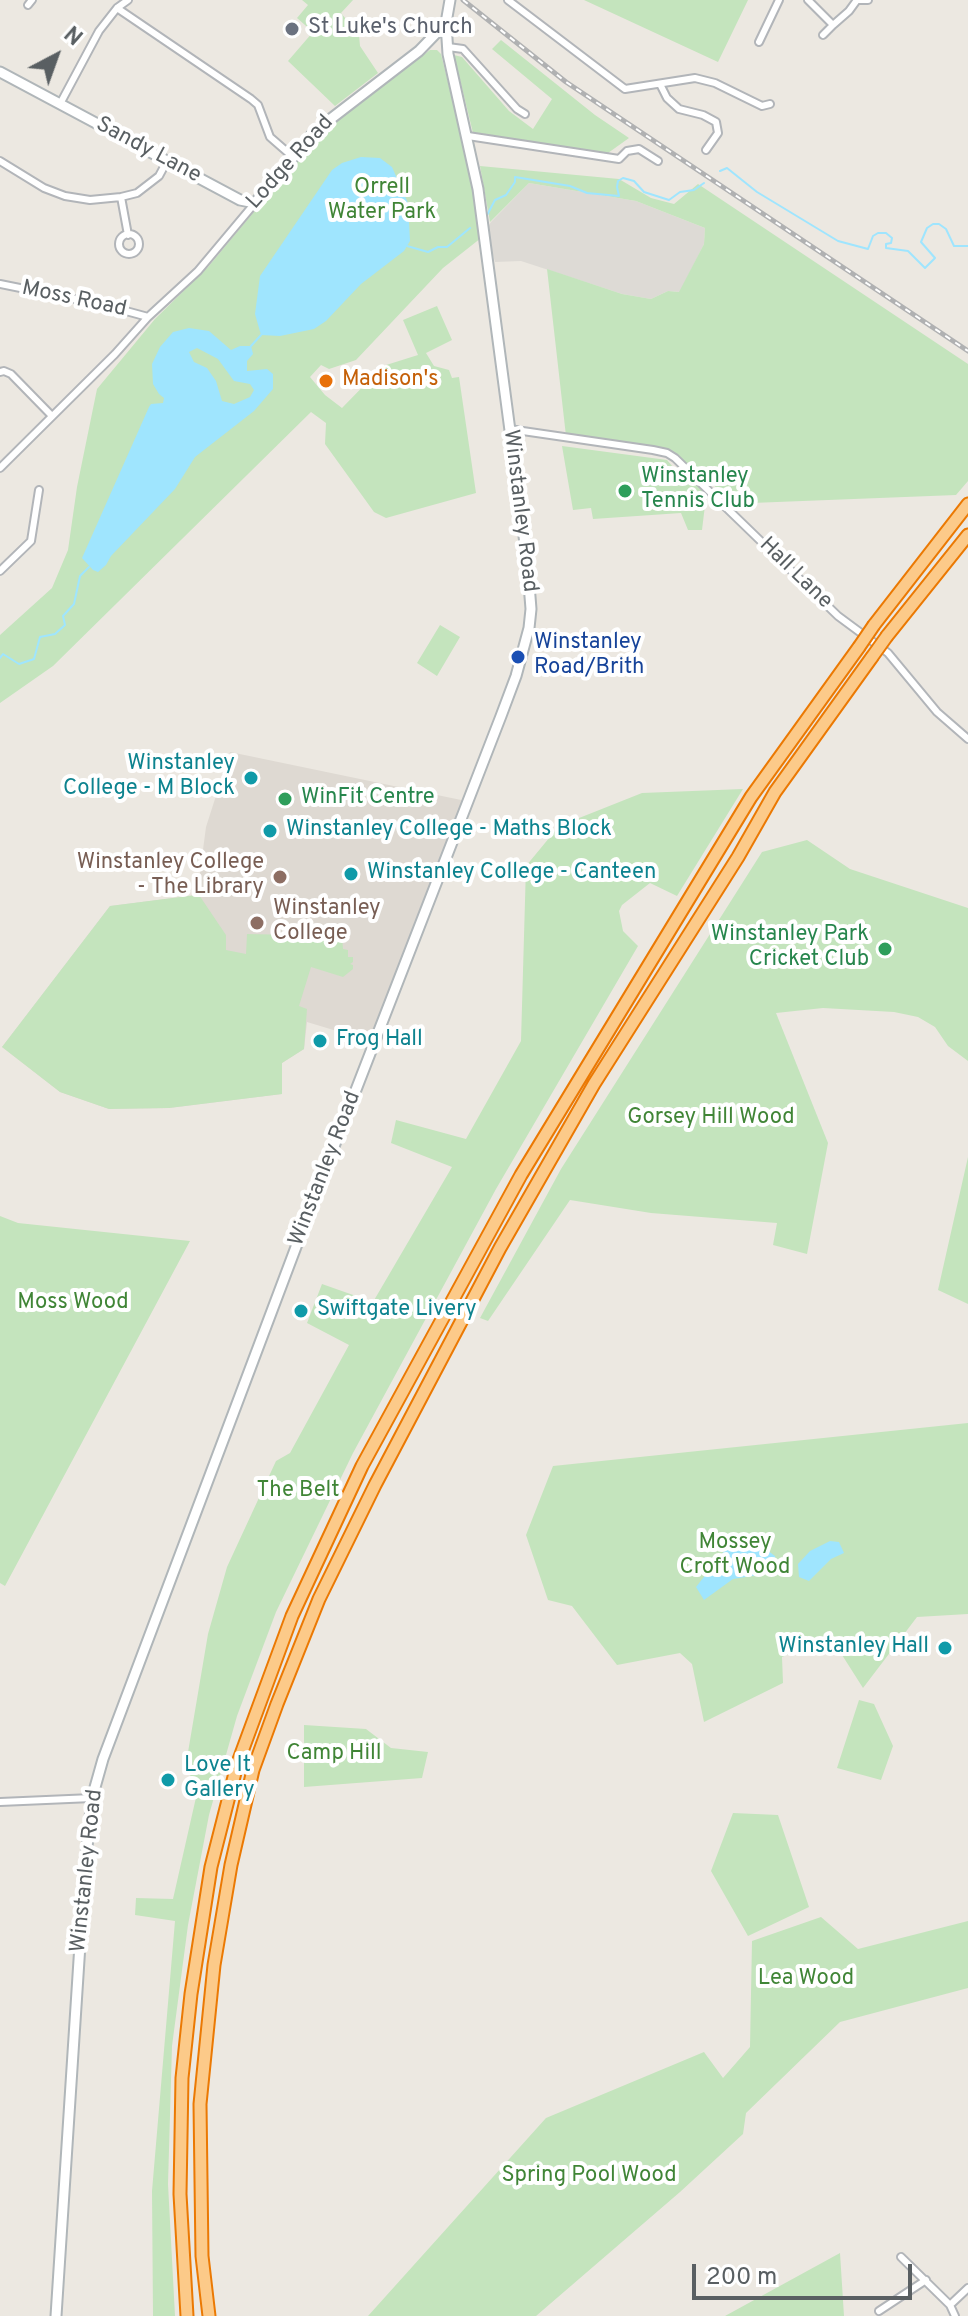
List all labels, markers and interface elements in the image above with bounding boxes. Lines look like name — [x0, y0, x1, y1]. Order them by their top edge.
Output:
north arrow — [16, 16, 96, 96]
place label: St Luke's Church — [308, 16, 473, 42]
marker: St Luke's Church — [283, 20, 301, 38]
text: N — [57, 22, 87, 53]
street label: Lodge Road — [242, 111, 340, 215]
street label: Sandy Lane — [91, 112, 205, 190]
park label: Orrell Water Park — [328, 176, 436, 228]
street label: Moss Road — [19, 276, 129, 324]
place label: Madison's — [342, 368, 439, 394]
marker: Madison's — [317, 372, 335, 390]
street label: Winstanley Road — [496, 428, 542, 594]
place label: Winstanley Tennis Club — [641, 465, 755, 516]
marker: Winstanley Tennis Club — [616, 482, 634, 500]
street label: Hall Lane — [753, 533, 837, 615]
place label: Winstanley Road/Brith — [534, 631, 644, 682]
marker: Winstanley Road/Brith — [509, 648, 527, 666]
place label: Winstanley College - M Block — [63, 752, 235, 804]
marker: Winstanley College - M Block — [242, 769, 260, 787]
place label: WinFit Centre — [301, 786, 435, 812]
marker: WinFit Centre — [276, 790, 294, 808]
place label: Winstanley College - Maths Block — [286, 818, 612, 844]
marker: Winstanley College - Maths Block — [261, 822, 279, 840]
place label: Winstanley College - The Library — [77, 851, 264, 902]
place label: Winstanley College - Canteen — [367, 861, 656, 887]
marker: Winstanley College - Canteen — [342, 865, 360, 883]
marker: Winstanley College - The Library — [271, 868, 289, 886]
place label: Winstanley College — [273, 897, 381, 948]
marker: Winstanley College — [248, 914, 266, 932]
place label: Winstanley Park Cricket Club — [711, 923, 869, 974]
marker: Winstanley Park Cricket Club — [876, 940, 894, 958]
place label: Frog Hall — [336, 1028, 423, 1054]
marker: Frog Hall — [311, 1032, 329, 1050]
street label: Winstanley Road — [284, 1088, 368, 1250]
park label: Gorsey Hill Wood — [627, 1106, 795, 1132]
park label: Moss Wood — [17, 1291, 129, 1317]
place label: Swiftgate Livery — [317, 1298, 477, 1324]
marker: Swiftgate Livery — [292, 1302, 310, 1320]
park label: The Belt — [256, 1479, 340, 1505]
park label: Mossey Croft Wood — [680, 1531, 790, 1582]
place label: Winstanley Hall — [778, 1635, 929, 1661]
marker: Winstanley Hall — [936, 1639, 954, 1657]
park label: Camp Hill — [286, 1742, 382, 1768]
place label: Love It Gallery — [184, 1754, 255, 1806]
marker: Love It Gallery — [159, 1771, 177, 1789]
street label: Winstanley Road — [66, 1788, 110, 1954]
park label: Lea Wood — [758, 1967, 854, 1993]
park label: Spring Pool Wood — [501, 2164, 677, 2190]
scale bar — [696, 2248, 916, 2298]
text: 200 m — [706, 2263, 777, 2293]

